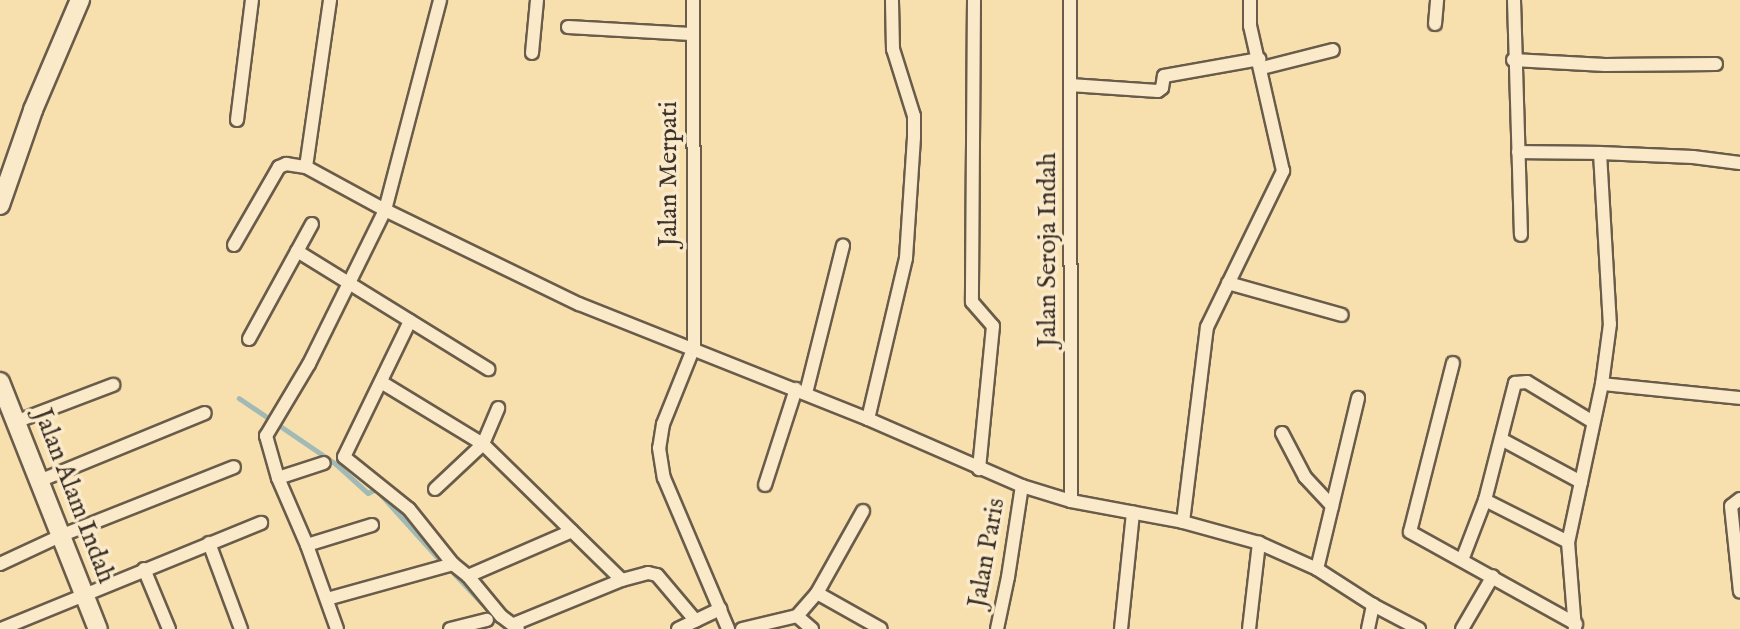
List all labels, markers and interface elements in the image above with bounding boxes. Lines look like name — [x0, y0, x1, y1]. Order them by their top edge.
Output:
street label: Jalan Merpati — [653, 101, 685, 247]
street label: Jalan Seroja Indah — [1032, 153, 1064, 347]
street label: Jalan Alam Indah — [26, 404, 122, 588]
street label: Jalan Paris — [962, 496, 1012, 610]

